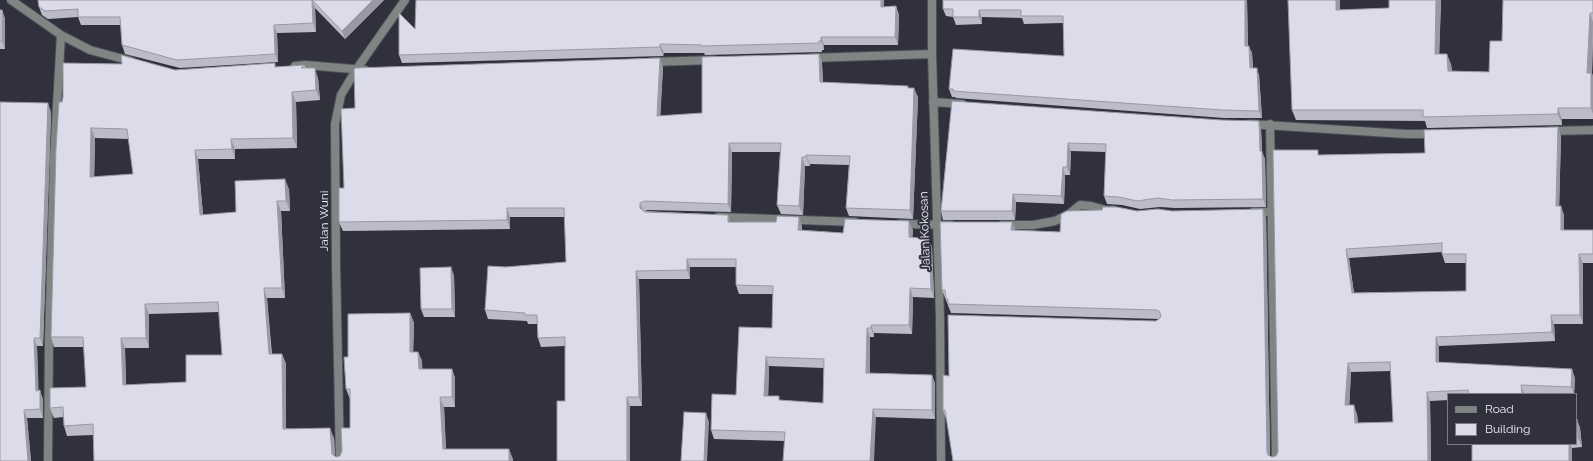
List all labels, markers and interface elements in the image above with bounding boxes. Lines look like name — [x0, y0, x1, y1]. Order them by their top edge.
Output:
street label: Jalan Wuni — [317, 191, 331, 251]
street label: Jalan Kokosan — [916, 191, 934, 271]
legend — [1447, 393, 1577, 445]
text: Road — [1485, 402, 1514, 416]
text: Building — [1485, 422, 1531, 436]

